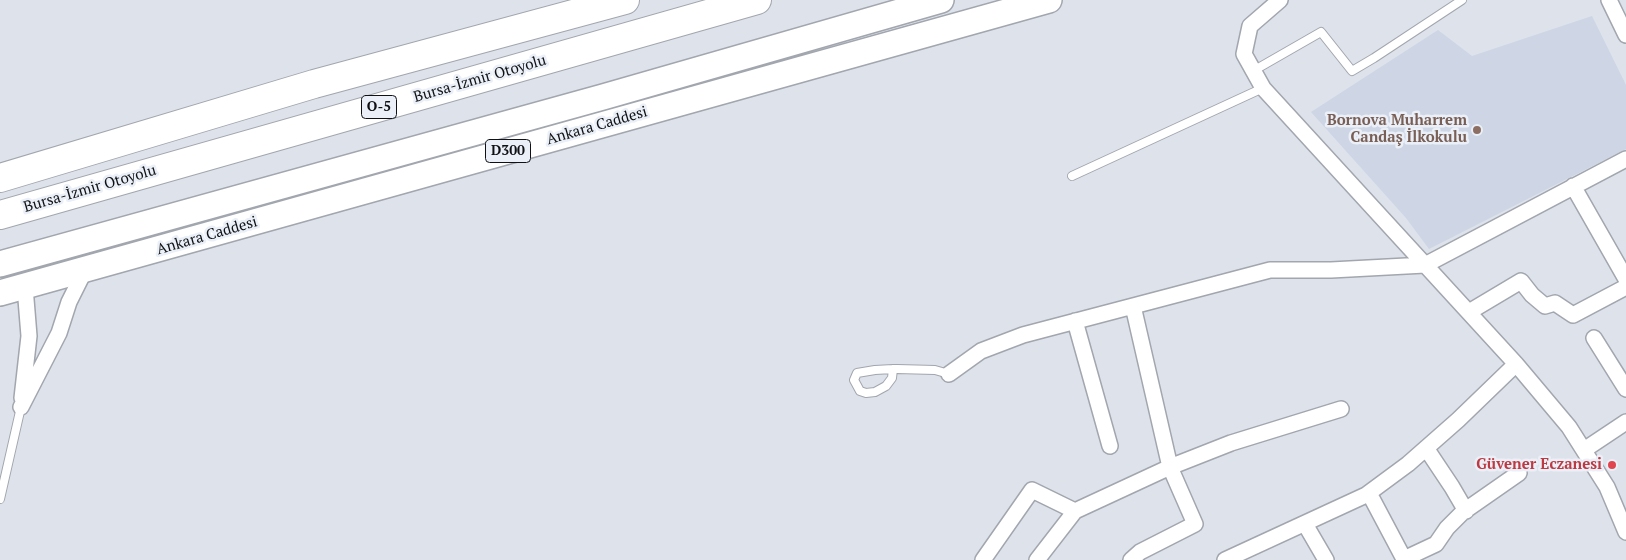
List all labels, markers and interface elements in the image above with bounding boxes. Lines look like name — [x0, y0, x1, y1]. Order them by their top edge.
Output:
street label: Bursa-İzmir Otoyolu — [412, 51, 548, 107]
road number: O-5 — [362, 95, 396, 118]
street label: Ankara Caddesi — [545, 103, 649, 149]
place label: Bornova Muharrem Candaş İlkokulu — [1327, 112, 1467, 147]
marker: Bornova Muharrem Candaş İlkokulu — [1471, 124, 1483, 136]
road number: D300 — [486, 140, 530, 162]
street label: Bursa-İzmir Otoyolu — [22, 161, 158, 217]
street label: Ankara Caddesi — [155, 213, 259, 259]
place label: Güvener Eczanesi — [1476, 456, 1602, 474]
marker: Güvener Eczanesi — [1606, 459, 1618, 471]

